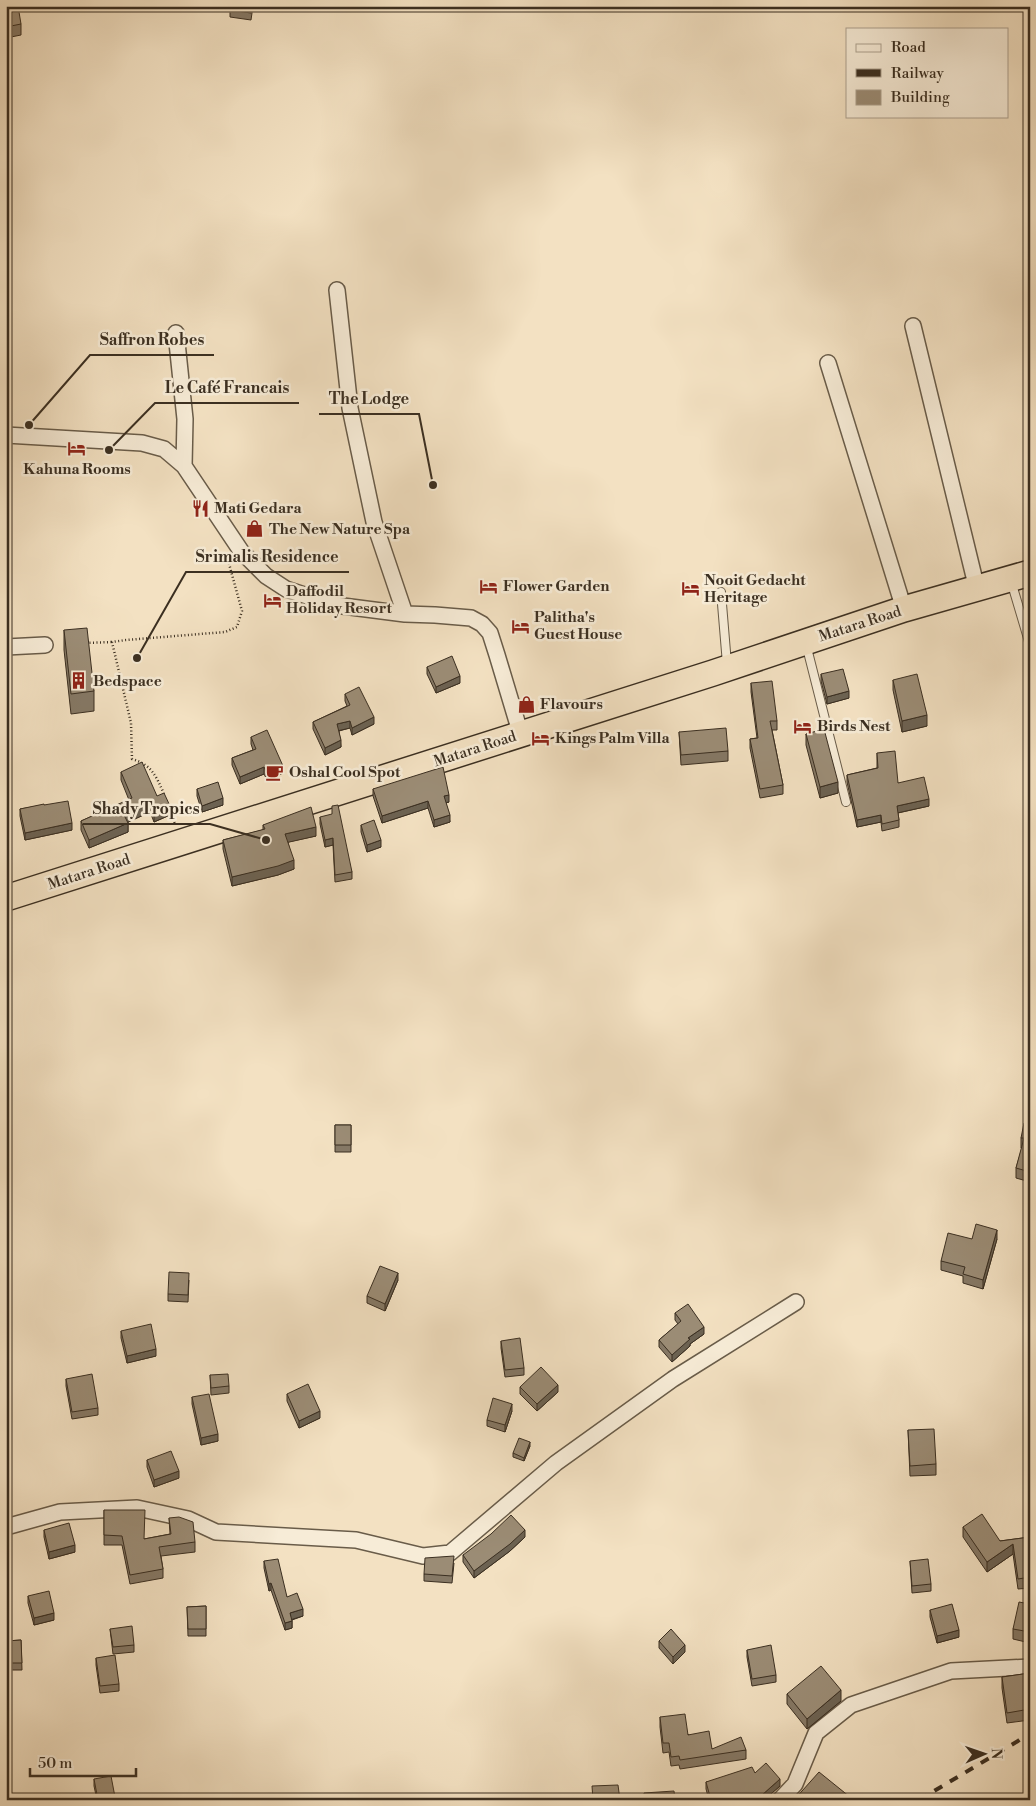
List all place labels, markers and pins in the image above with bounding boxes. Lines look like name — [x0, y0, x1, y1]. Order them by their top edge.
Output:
callout: Saffron Robes — [90, 324, 214, 355]
callout: Le Café Francais — [155, 372, 299, 403]
callout: The Lodge — [319, 383, 419, 414]
hotel icon: Kahuna Rooms — [67, 438, 87, 458]
place label: Kahuna Rooms — [23, 460, 131, 479]
restaurant icon: Mati Gedara — [190, 498, 210, 518]
place label: Mati Gedara — [214, 499, 302, 518]
shop icon: The New Nature Spa — [245, 519, 265, 539]
place label: The New Nature Spa — [269, 520, 411, 539]
callout: Srimalis Residence — [186, 541, 349, 572]
place label: Nooit Gedacht Heritage — [704, 571, 806, 607]
hotel icon: Flower Garden — [479, 576, 499, 596]
place label: Flower Garden — [503, 577, 610, 596]
hotel icon: Nooit Gedacht Heritage — [680, 579, 700, 599]
place label: Daffodil Holiday Resort — [286, 582, 393, 618]
hotel icon: Daffodil Holiday Resort — [262, 590, 282, 610]
place label: Palitha's Guest House — [534, 608, 622, 644]
hotel icon: Palitha's Guest House — [510, 616, 530, 636]
building icon: Bedspace — [69, 671, 89, 691]
place label: Bedspace — [93, 672, 162, 691]
shop icon: Flavours — [516, 694, 536, 714]
place label: Flavours — [540, 695, 603, 714]
hotel icon: Birds Nest — [793, 716, 813, 736]
place label: Birds Nest — [817, 717, 891, 736]
hotel icon: Kings Palm Villa — [531, 728, 551, 748]
place label: Kings Palm Villa — [555, 729, 671, 748]
cafe icon: Oshal Cool Spot — [265, 762, 285, 782]
place label: Oshal Cool Spot — [289, 763, 401, 782]
callout: Shady Tropics — [83, 793, 210, 824]

